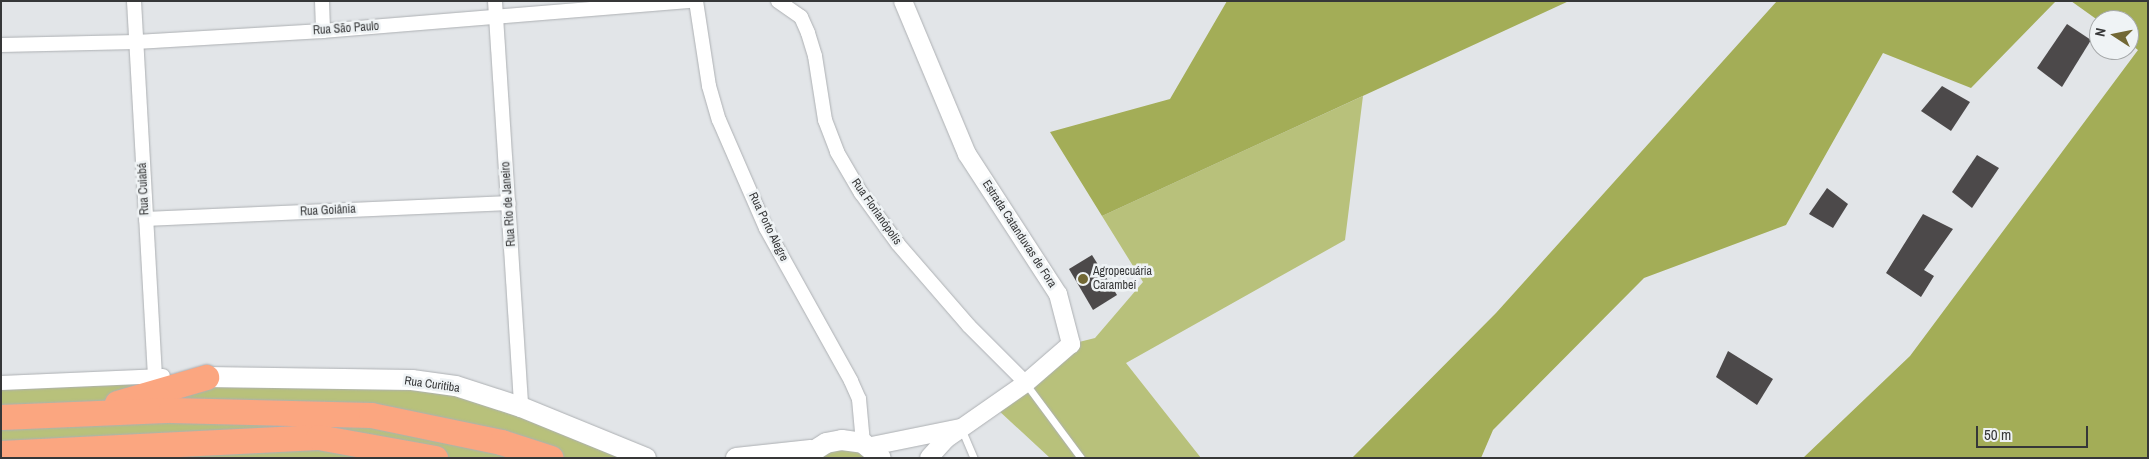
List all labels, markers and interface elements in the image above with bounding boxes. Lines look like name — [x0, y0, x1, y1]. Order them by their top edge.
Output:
north arrow — [2089, 10, 2139, 60]
street label: Rua São Paulo — [312, 20, 380, 38]
text: N — [2091, 27, 2110, 38]
street label: Rua Rio de Janeiro — [499, 161, 519, 247]
street label: Rua Cuiabá — [135, 162, 153, 216]
street label: Rua Florianópolis — [848, 176, 904, 248]
street label: Estrada Catanduvas de Fora — [979, 178, 1059, 290]
street label: Rua Porto Alegre — [745, 190, 791, 264]
street label: Rua Goiânia — [300, 202, 356, 220]
place label: Agropecuária Carambeí — [1093, 265, 1152, 293]
marker: Agropecuária Carambeí — [1077, 273, 1089, 285]
street label: Rua Curitiba — [403, 374, 461, 396]
scale bar — [1979, 416, 2092, 448]
text: 50 m — [1984, 424, 2011, 445]

